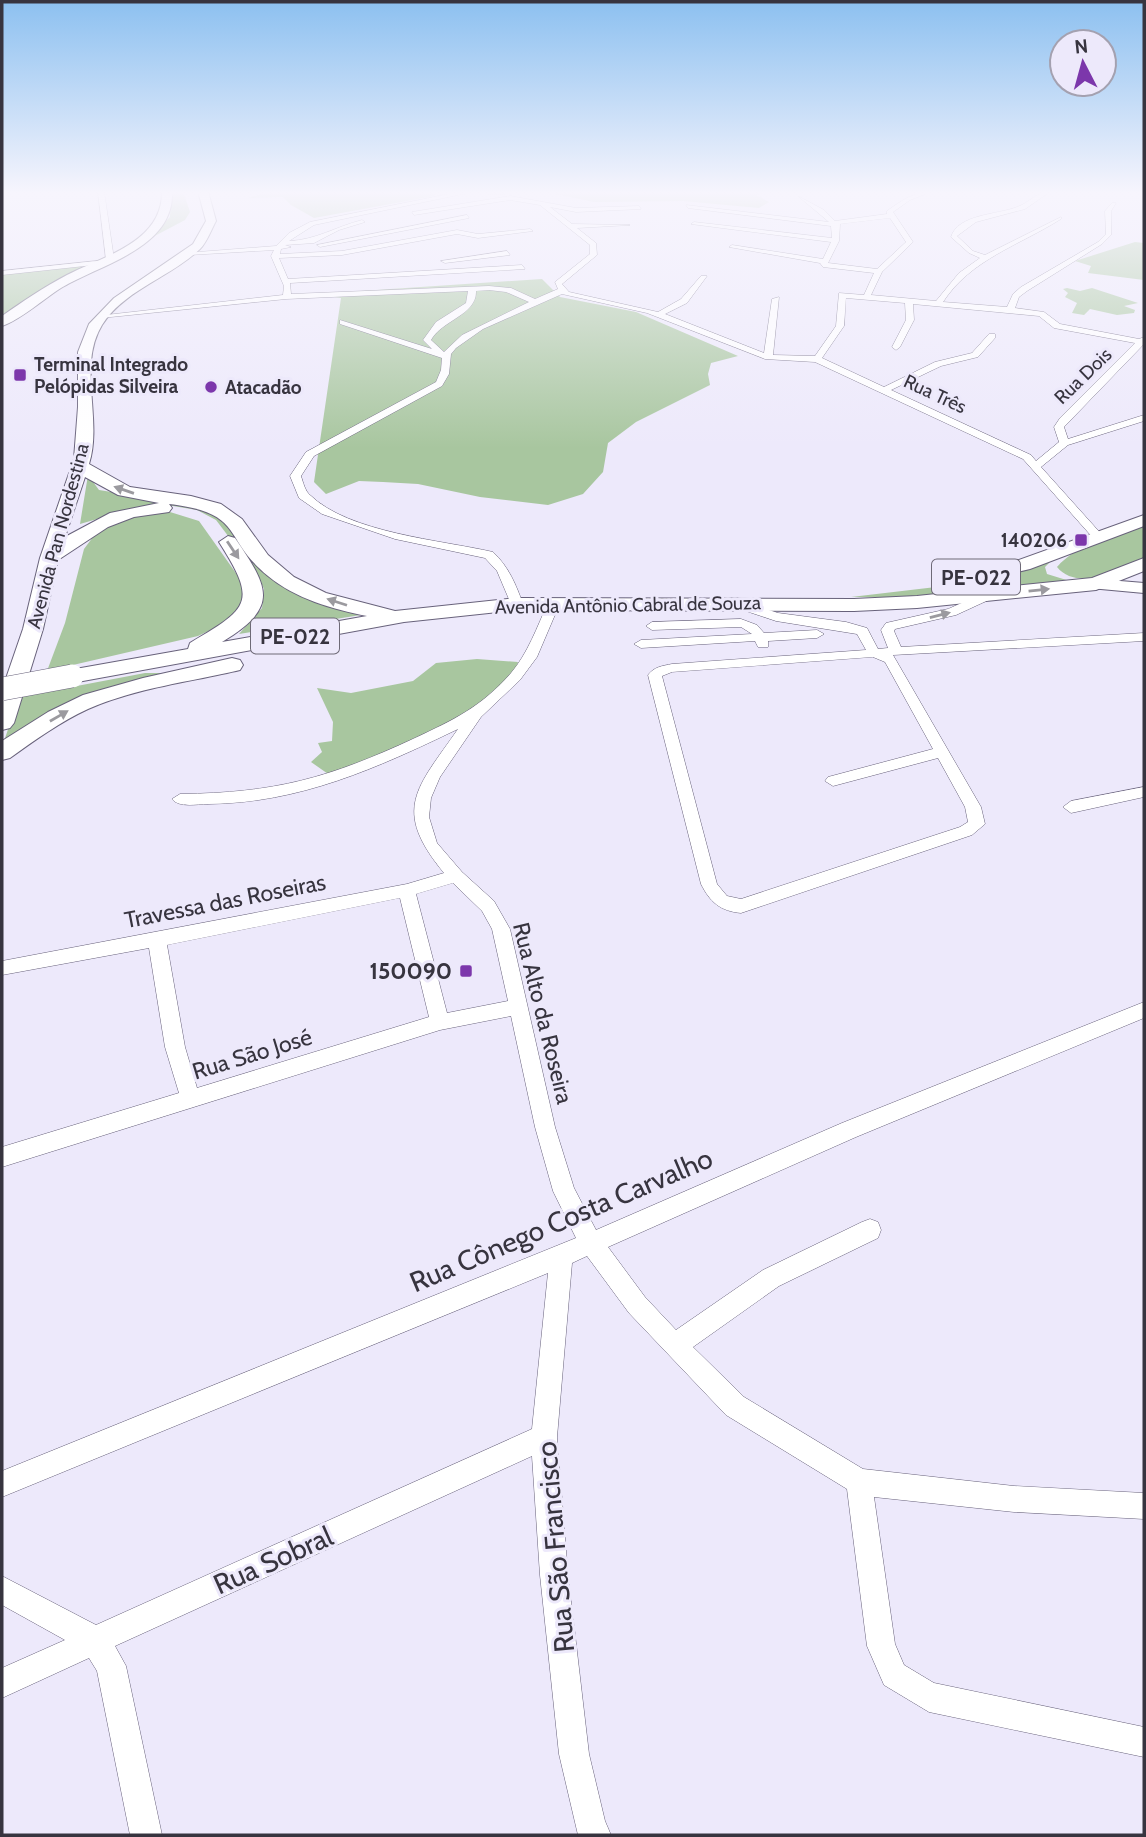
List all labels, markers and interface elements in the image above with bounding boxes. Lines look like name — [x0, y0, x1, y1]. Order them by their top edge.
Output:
north arrow — [1048, 28, 1118, 98]
text: N — [1073, 34, 1089, 59]
street label: Rua Dois — [1050, 343, 1116, 409]
place label: Terminal Integrado Pelópidas Silveira — [34, 353, 188, 398]
marker: Terminal Integrado Pelópidas Silveira — [12, 367, 28, 383]
street label: Rua Três — [900, 370, 970, 419]
place label: Atacadão — [225, 376, 302, 399]
marker: Atacadão — [203, 379, 219, 395]
street label: Avenida Pan Nordestina — [22, 441, 94, 631]
one-way arrow — [113, 484, 134, 495]
place label: 140206 — [1001, 529, 1067, 552]
marker: 140206 — [1073, 532, 1089, 548]
one-way arrow — [226, 540, 239, 559]
road number: PE-022 — [932, 560, 1020, 594]
one-way arrow — [1028, 584, 1050, 595]
street label: Avenida Antônio Cabral de Souza — [495, 591, 761, 619]
one-way arrow — [327, 596, 348, 606]
one-way arrow — [929, 609, 951, 620]
road number: PE-022 — [251, 618, 339, 654]
one-way arrow — [50, 709, 69, 722]
street label: Travessa das Roseiras — [122, 868, 328, 934]
street label: Rua Alto da Roseira — [507, 919, 579, 1107]
place label: 150090 — [370, 957, 452, 985]
marker: 150090 — [458, 963, 474, 979]
street label: Rua São José — [189, 1022, 315, 1085]
street label: Rua Cônego Costa Carvalho — [404, 1141, 718, 1299]
street label: Rua São Francisco — [529, 1440, 581, 1654]
street label: Rua Sobral — [208, 1518, 338, 1601]

